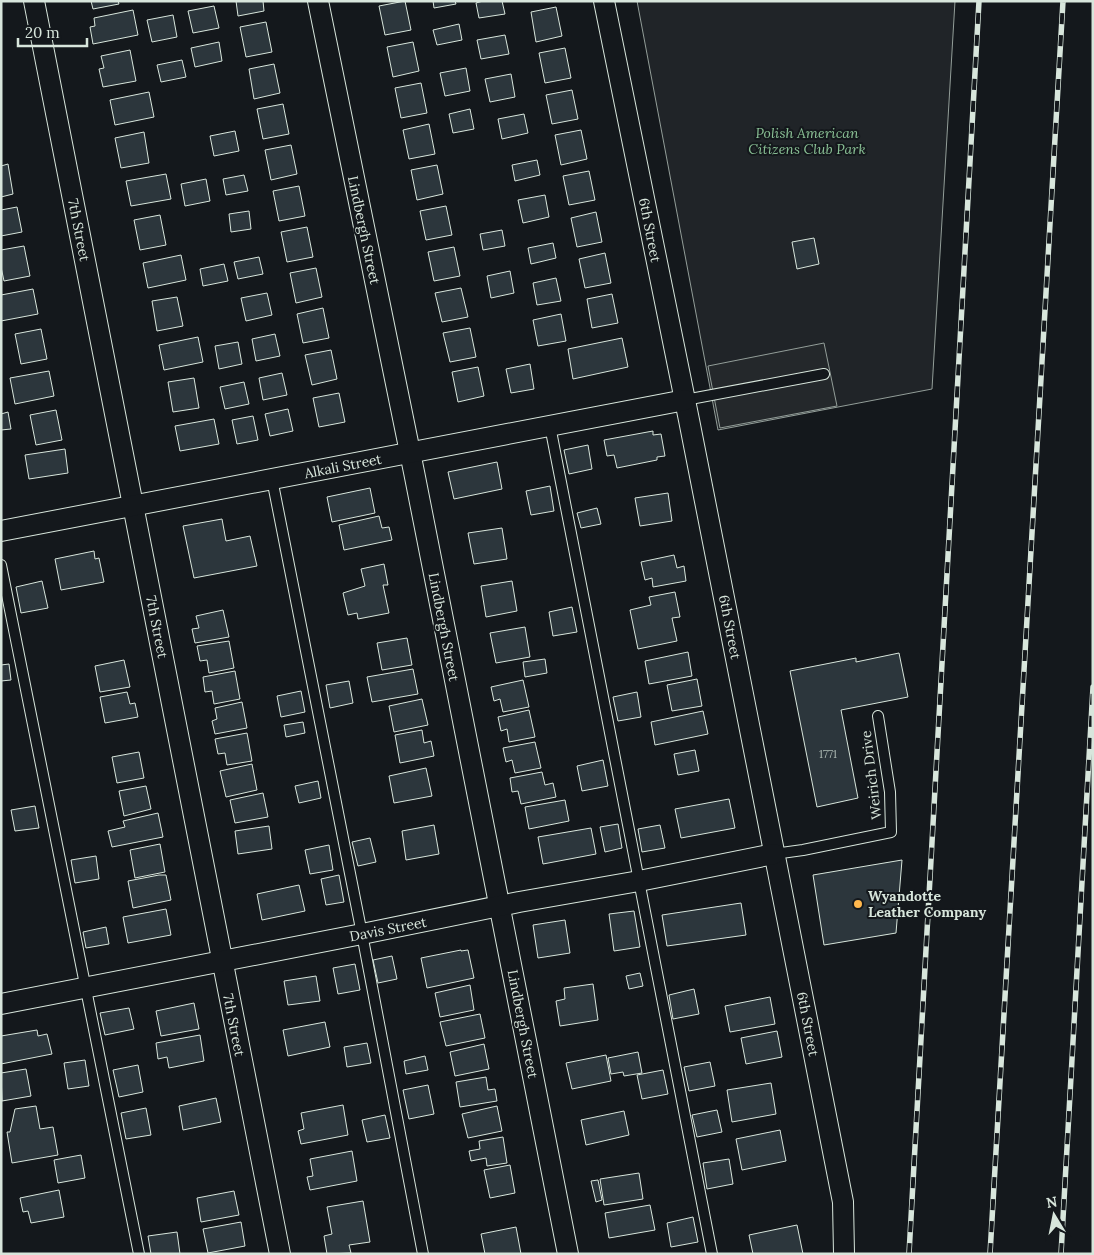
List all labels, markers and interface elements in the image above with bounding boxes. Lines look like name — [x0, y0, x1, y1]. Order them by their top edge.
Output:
scale bar — [18, 15, 86, 47]
text: 20 m — [25, 23, 60, 42]
park label: Polish American Citizens Club Park — [748, 124, 866, 158]
street label: Lindbergh Street — [344, 174, 384, 286]
street label: 6th Street — [635, 196, 665, 264]
street label: 7th Street — [64, 197, 94, 264]
street label: Alkali Street — [302, 450, 384, 483]
street label: Lindbergh Street — [425, 571, 463, 683]
street label: 6th Street — [715, 593, 745, 661]
street label: 7th Street — [142, 594, 172, 661]
street label: Weirich Drive — [857, 729, 885, 820]
house number: 1771 — [819, 747, 837, 761]
place label: Wyandotte Leather Company — [868, 887, 987, 921]
marker: Wyandotte Leather Company — [852, 898, 864, 910]
street label: Davis Street — [348, 913, 429, 945]
street label: Lindbergh Street — [504, 968, 542, 1080]
street label: 6th Street — [793, 990, 823, 1058]
street label: 7th Street — [219, 992, 249, 1059]
north arrow — [1029, 1190, 1079, 1240]
text: N — [1045, 1192, 1059, 1212]

